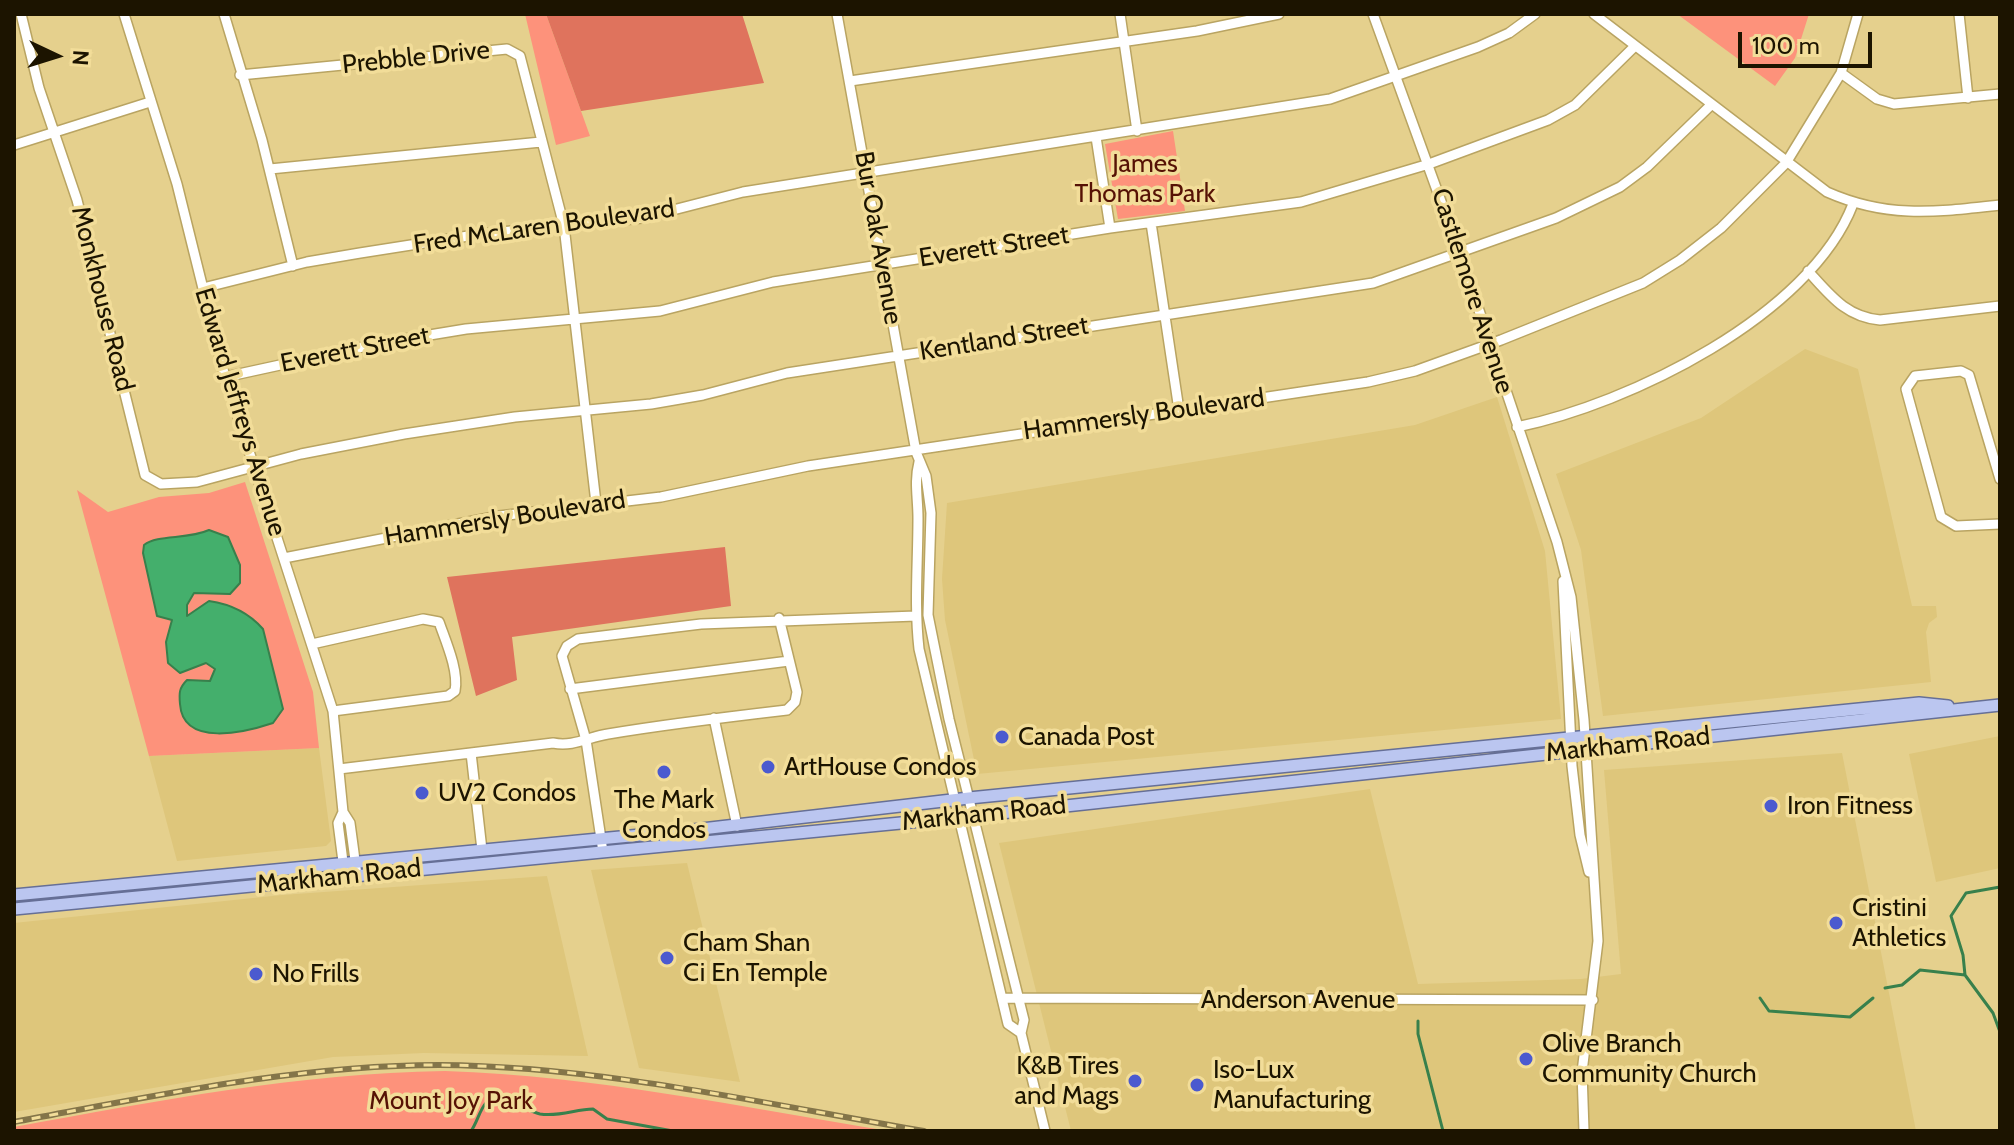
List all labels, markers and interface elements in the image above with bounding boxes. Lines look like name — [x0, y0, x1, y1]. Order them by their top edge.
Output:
north arrow — [16, 16, 96, 96]
scale bar — [1742, 16, 1876, 66]
text: 100 m — [1752, 31, 1820, 60]
street label: Prebble Drive — [341, 35, 491, 81]
text: N — [66, 49, 94, 66]
park label: James Thomas Park — [1075, 148, 1215, 210]
street label: Bur Oak Avenue — [847, 149, 909, 327]
street label: Castlemore Avenue — [1424, 184, 1520, 398]
street label: Fred McLaren Boulevard — [411, 193, 677, 261]
street label: Monkhouse Road — [64, 203, 140, 395]
street label: Everett Street — [917, 220, 1071, 274]
street label: Edward Jeffreys Avenue — [187, 284, 293, 540]
street label: Kentland Street — [917, 310, 1091, 368]
street label: Everett Street — [278, 320, 432, 380]
street label: Hammersly Boulevard — [1021, 383, 1267, 447]
street label: Hammersly Boulevard — [382, 485, 628, 553]
place label: Canada Post — [1018, 721, 1155, 753]
street label: Markham Road — [1544, 721, 1712, 769]
marker: Canada Post — [993, 728, 1011, 746]
place label: ArtHouse Condos — [784, 751, 977, 783]
marker: ArtHouse Condos — [759, 758, 777, 776]
marker: The Mark Condos — [655, 763, 673, 781]
place label: UV2 Condos — [438, 777, 576, 809]
marker: UV2 Condos — [413, 784, 431, 802]
place label: The Mark Condos — [614, 784, 714, 846]
street label: Markham Road — [900, 790, 1068, 838]
place label: Iron Fitness — [1787, 790, 1913, 822]
marker: Iron Fitness — [1762, 797, 1780, 815]
street label: Markham Road — [255, 853, 423, 901]
place label: Cristini Athletics — [1852, 892, 1946, 954]
marker: Cristini Athletics — [1827, 914, 1845, 932]
place label: Cham Shan Ci En Temple — [683, 927, 827, 988]
marker: Cham Shan Ci En Temple — [658, 949, 676, 967]
place label: No Frills — [272, 958, 359, 990]
marker: No Frills — [247, 965, 265, 983]
street label: Anderson Avenue — [1201, 984, 1395, 1016]
place label: Olive Branch Community Church — [1542, 1028, 1756, 1090]
place label: K&B Tires and Mags — [1015, 1050, 1119, 1112]
marker: Olive Branch Community Church — [1517, 1050, 1535, 1068]
place label: Iso-Lux Manufacturing — [1213, 1054, 1371, 1116]
marker: K&B Tires and Mags — [1126, 1072, 1144, 1090]
marker: Iso-Lux Manufacturing — [1188, 1076, 1206, 1094]
park label: Mount Joy Park — [369, 1085, 533, 1117]

